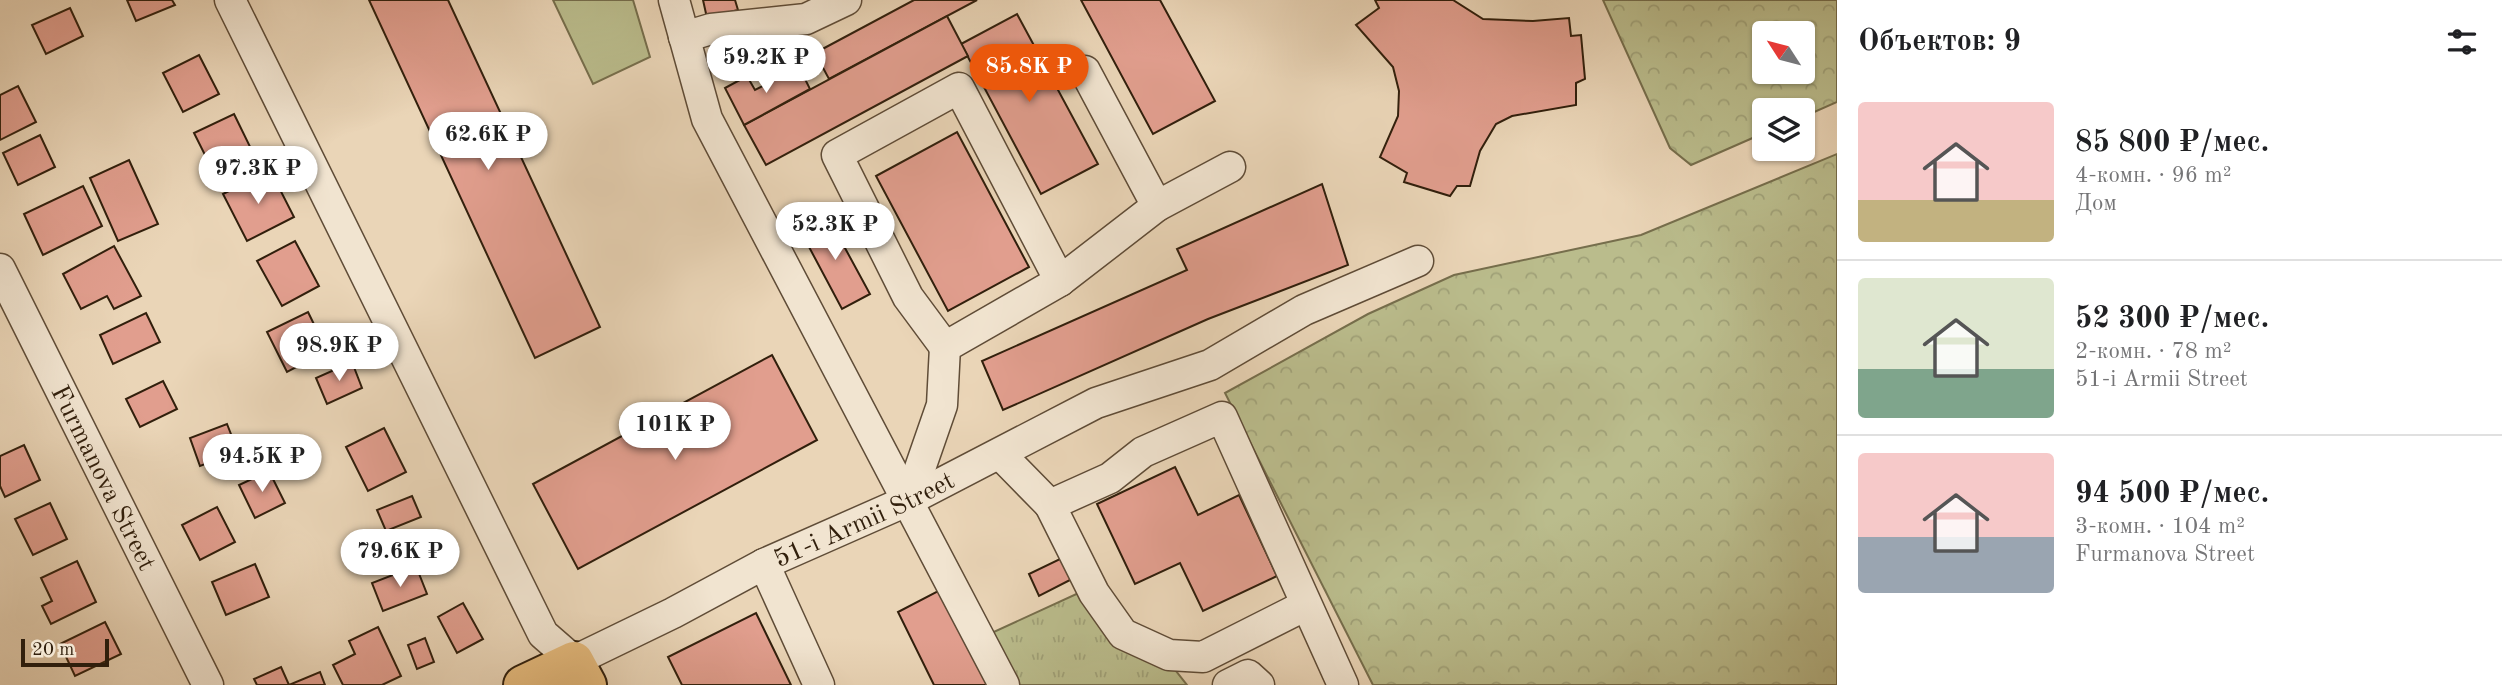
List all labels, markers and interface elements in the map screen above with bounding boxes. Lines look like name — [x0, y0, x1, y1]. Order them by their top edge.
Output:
north arrow — [1752, 21, 1815, 84]
map controls — [1752, 21, 1815, 161]
icon: filters — [2443, 23, 2481, 61]
text: Объектов: 9 — [1858, 27, 2021, 57]
pin: 59.2K ₽ — [701, 36, 831, 95]
pin: 85.8K ₽ — [964, 44, 1094, 104]
text: 59.2K ₽ — [723, 46, 809, 69]
text: 85.8K ₽ — [986, 55, 1072, 78]
button: layers — [1752, 98, 1815, 161]
pin: 62.6K ₽ — [423, 113, 553, 172]
text: 62.6K ₽ — [445, 123, 531, 146]
text: 85 800 ₽/мес. — [2075, 128, 2269, 158]
icon: home — [1914, 130, 1998, 214]
pin: 97.3K ₽ — [193, 146, 323, 206]
text: 97.3K ₽ — [215, 157, 301, 180]
text: 4-комн. · 96 m² — [2075, 164, 2232, 187]
text: Дом — [2075, 192, 2117, 215]
pin: 52.3K ₽ — [770, 202, 900, 262]
text: 52.3K ₽ — [792, 213, 878, 236]
text: 52 300 ₽/мес. — [2075, 304, 2269, 334]
icon: home — [1914, 306, 1998, 390]
pin: 98.9K ₽ — [274, 324, 404, 383]
text: 98.9K ₽ — [296, 334, 382, 357]
text: 2-комн. · 78 m² — [2075, 340, 2232, 363]
text: 51-i Armii Street — [2075, 368, 2248, 391]
street label: Furmanova Street — [45, 381, 160, 575]
pin: 101K ₽ — [618, 402, 732, 462]
text: 101K ₽ — [635, 413, 715, 436]
pin: 94.5K ₽ — [197, 434, 327, 494]
text: 94.5K ₽ — [219, 445, 305, 468]
street label: 51-i Armii Street — [770, 468, 959, 573]
text: 94 500 ₽/мес. — [2075, 479, 2269, 509]
icon: home — [1914, 481, 1998, 565]
text: 3-комн. · 104 m² — [2075, 515, 2245, 538]
pin: 79.6K ₽ — [335, 530, 465, 589]
text: 79.6K ₽ — [357, 540, 443, 563]
text: Furmanova Street — [2075, 543, 2255, 566]
scale bar — [21, 636, 108, 668]
text: 20 m — [32, 641, 74, 660]

